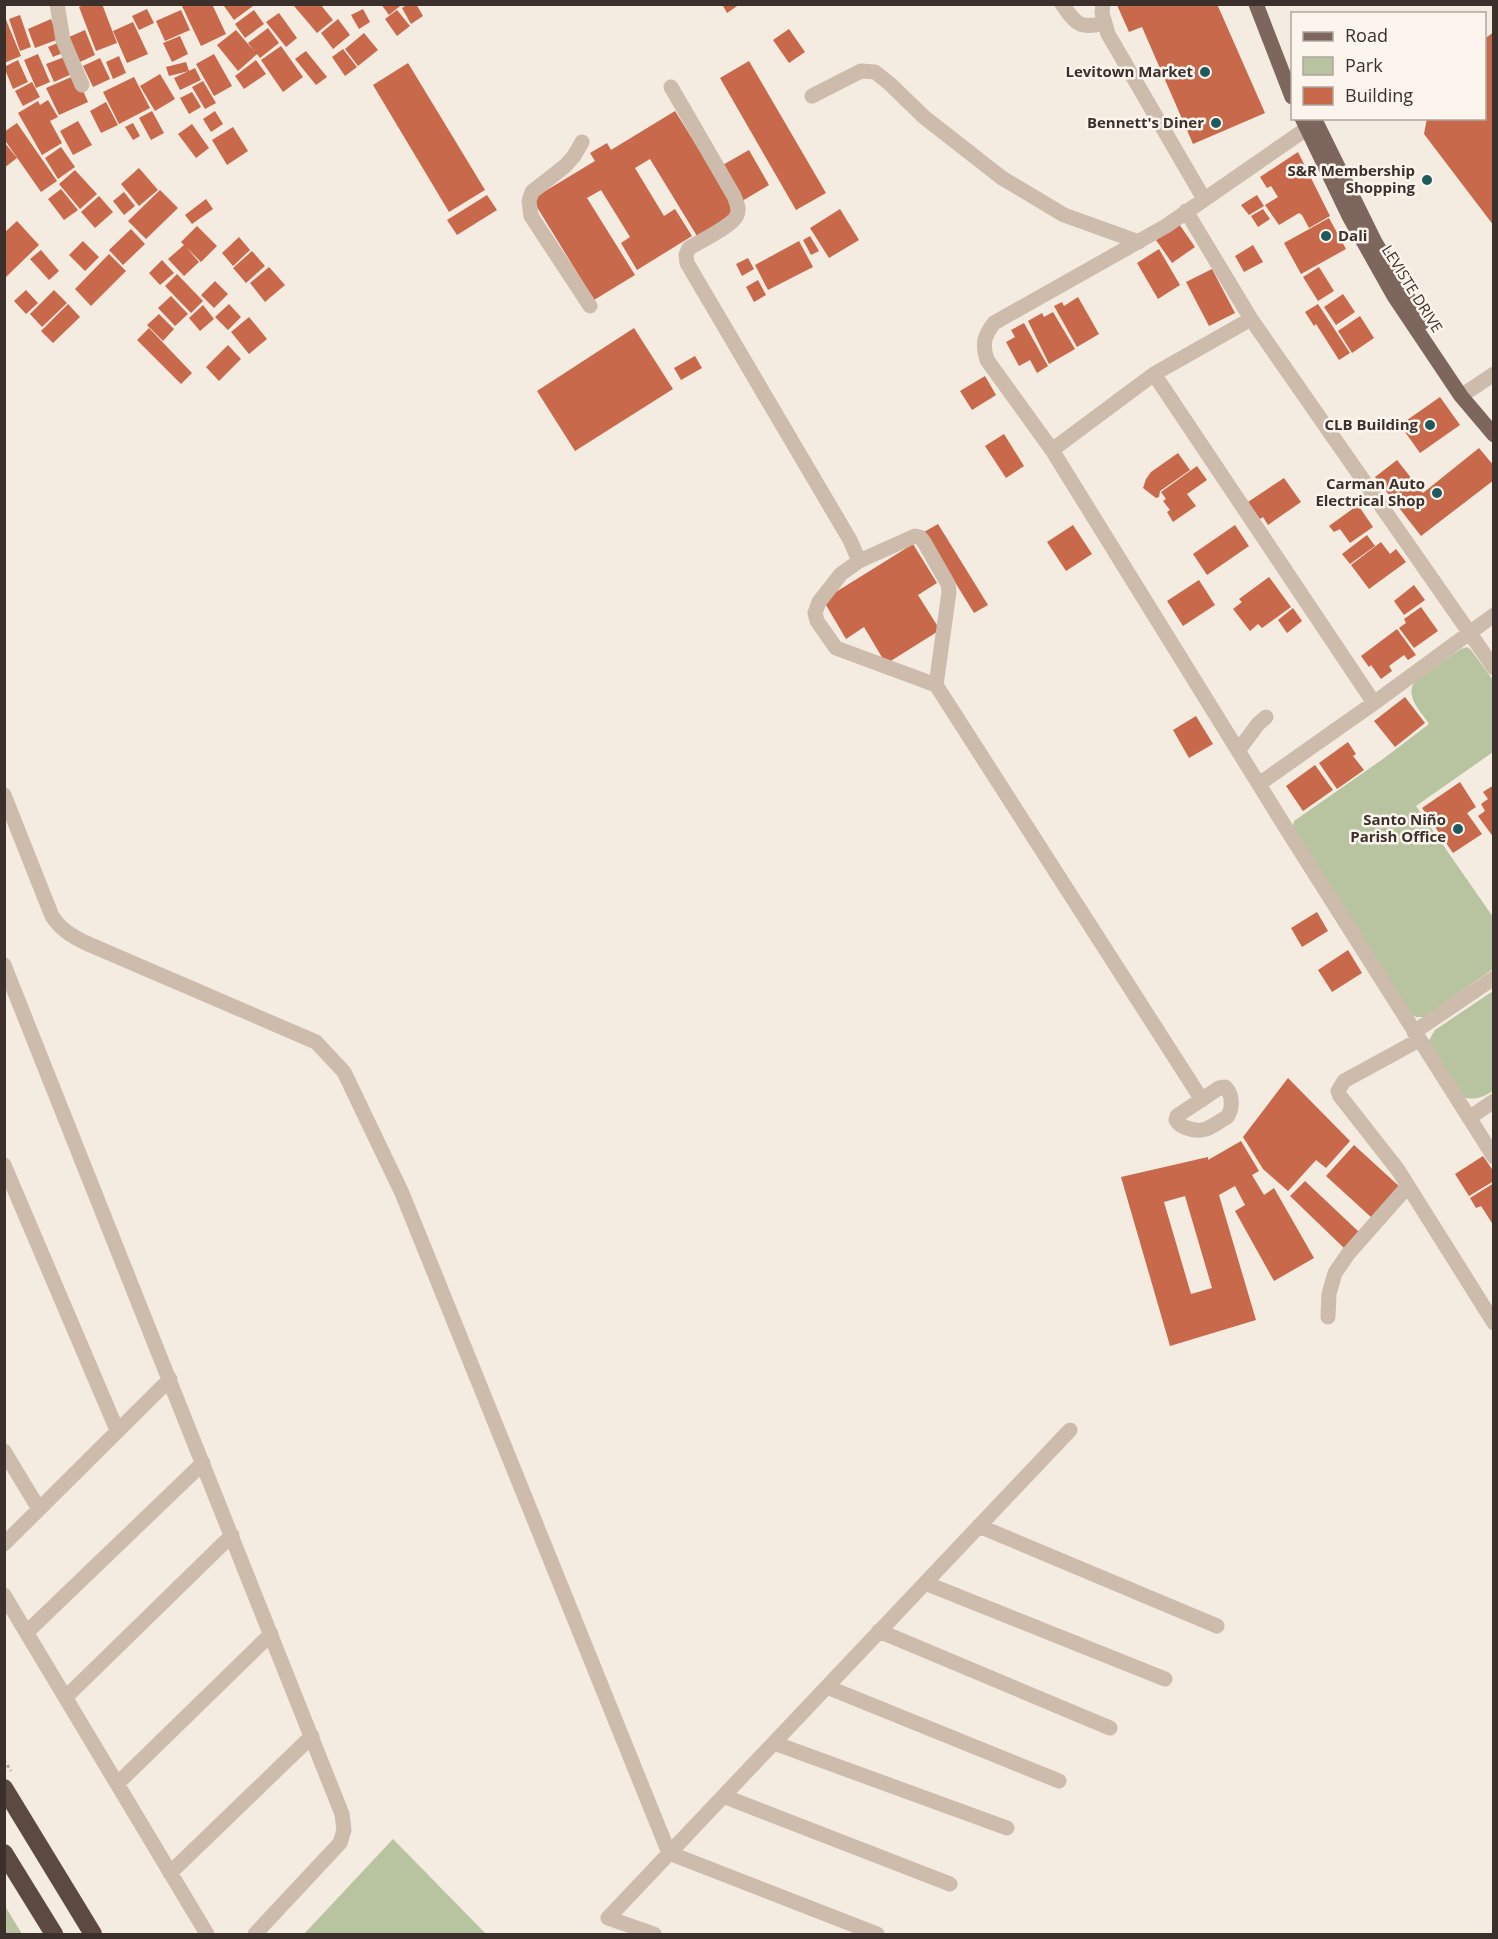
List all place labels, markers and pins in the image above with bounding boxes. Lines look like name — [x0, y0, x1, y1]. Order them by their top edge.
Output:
place label: Levitown Market — [1065, 61, 1193, 81]
marker: Levitown Market — [1198, 65, 1212, 79]
place label: Bennett's Diner — [1087, 112, 1204, 132]
marker: Bennett's Diner — [1209, 116, 1223, 130]
place label: S&R Membership Shopping — [1287, 160, 1416, 197]
marker: S&R Membership Shopping — [1420, 173, 1434, 187]
place label: Dali — [1338, 225, 1367, 245]
marker: Dali — [1319, 229, 1333, 243]
place label: CLB Building — [1324, 414, 1419, 434]
marker: CLB Building — [1423, 418, 1437, 432]
place label: Carman Auto Electrical Shop — [1315, 473, 1425, 510]
marker: Carman Auto Electrical Shop — [1430, 486, 1444, 500]
place label: Santo Niño Parish Office — [1350, 809, 1446, 846]
marker: Santo Niño Parish Office — [1451, 822, 1465, 836]

